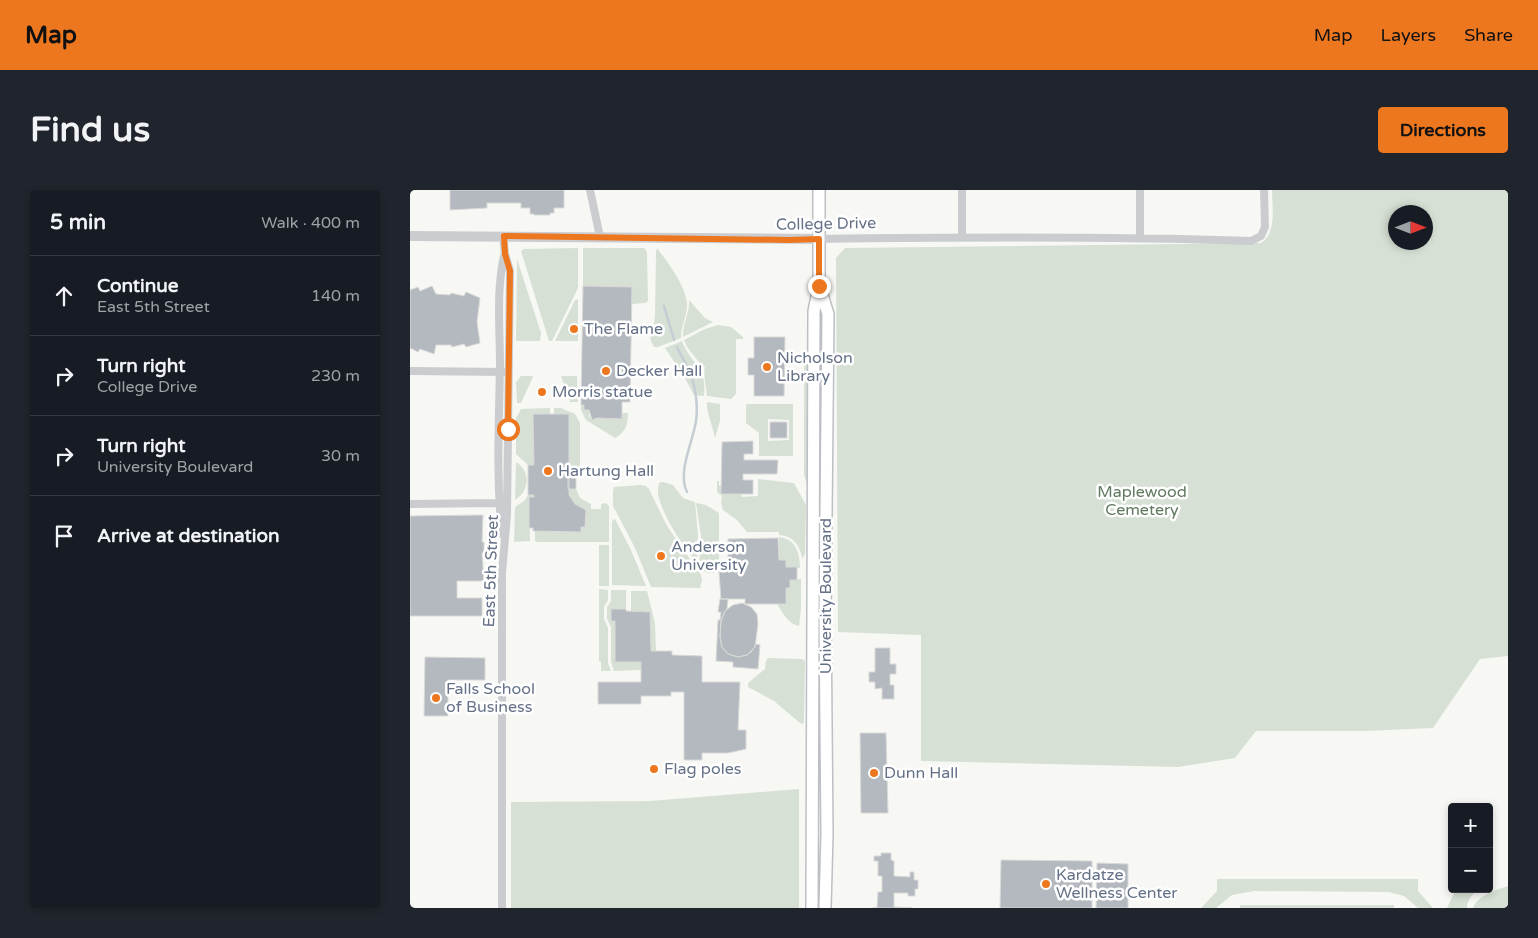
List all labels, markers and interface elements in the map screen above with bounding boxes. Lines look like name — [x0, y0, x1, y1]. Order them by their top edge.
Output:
text: Map — [25, 21, 77, 50]
text: Map — [1314, 24, 1353, 46]
text: Layers — [1381, 24, 1436, 46]
text: Share — [1464, 24, 1513, 46]
button: Directions — [1378, 107, 1508, 153]
text: Find us — [30, 109, 150, 151]
north arrow — [1388, 205, 1433, 250]
text: 5 min — [50, 210, 106, 235]
text: Walk · 400 m — [261, 213, 360, 233]
street label: College Drive — [776, 213, 876, 235]
text: Continue — [97, 275, 179, 297]
route end — [808, 275, 831, 298]
icon: ahead — [50, 282, 78, 310]
text: 140 m — [311, 286, 360, 306]
text: East 5th Street — [97, 297, 210, 317]
place label: The Flame — [584, 319, 663, 339]
marker: The Flame — [568, 323, 580, 335]
place label: Nicholson Library — [777, 348, 853, 386]
text: Turn right — [97, 355, 185, 377]
place label: Decker Hall — [616, 361, 702, 381]
marker: Nicholson Library — [761, 361, 773, 373]
icon: right — [50, 362, 78, 390]
marker: Decker Hall — [600, 365, 612, 377]
text: 230 m — [311, 366, 360, 386]
text: College Drive — [97, 377, 197, 397]
place label: Morris statue — [552, 382, 652, 402]
marker: Morris statue — [536, 386, 548, 398]
route start — [497, 418, 520, 441]
text: Turn right — [97, 435, 185, 457]
icon: right — [50, 442, 78, 470]
text: 30 m — [321, 446, 360, 466]
text: University Boulevard — [97, 457, 253, 477]
place label: Hartung Hall — [558, 461, 654, 481]
marker: Hartung Hall — [542, 465, 554, 477]
park label: Maplewood Cemetery — [1097, 482, 1187, 520]
street label: East 5th Street — [479, 514, 503, 628]
street label: University Boulevard — [816, 518, 836, 674]
icon: arrive — [50, 522, 78, 550]
text: Arrive at destination — [97, 525, 280, 547]
place label: Anderson University — [671, 537, 747, 575]
marker: Anderson University — [655, 550, 667, 562]
place label: Falls School of Business — [446, 679, 535, 717]
marker: Falls School of Business — [430, 692, 442, 704]
place label: Flag poles — [664, 759, 741, 779]
marker: Flag poles — [648, 763, 660, 775]
place label: Dunn Hall — [884, 763, 958, 783]
marker: Dunn Hall — [868, 767, 880, 779]
map controls — [1448, 803, 1493, 893]
button: + — [1448, 803, 1493, 848]
button: − — [1448, 848, 1493, 893]
place label: Kardatze Wellness Center — [1056, 865, 1178, 903]
marker: Kardatze Wellness Center — [1040, 878, 1052, 890]

